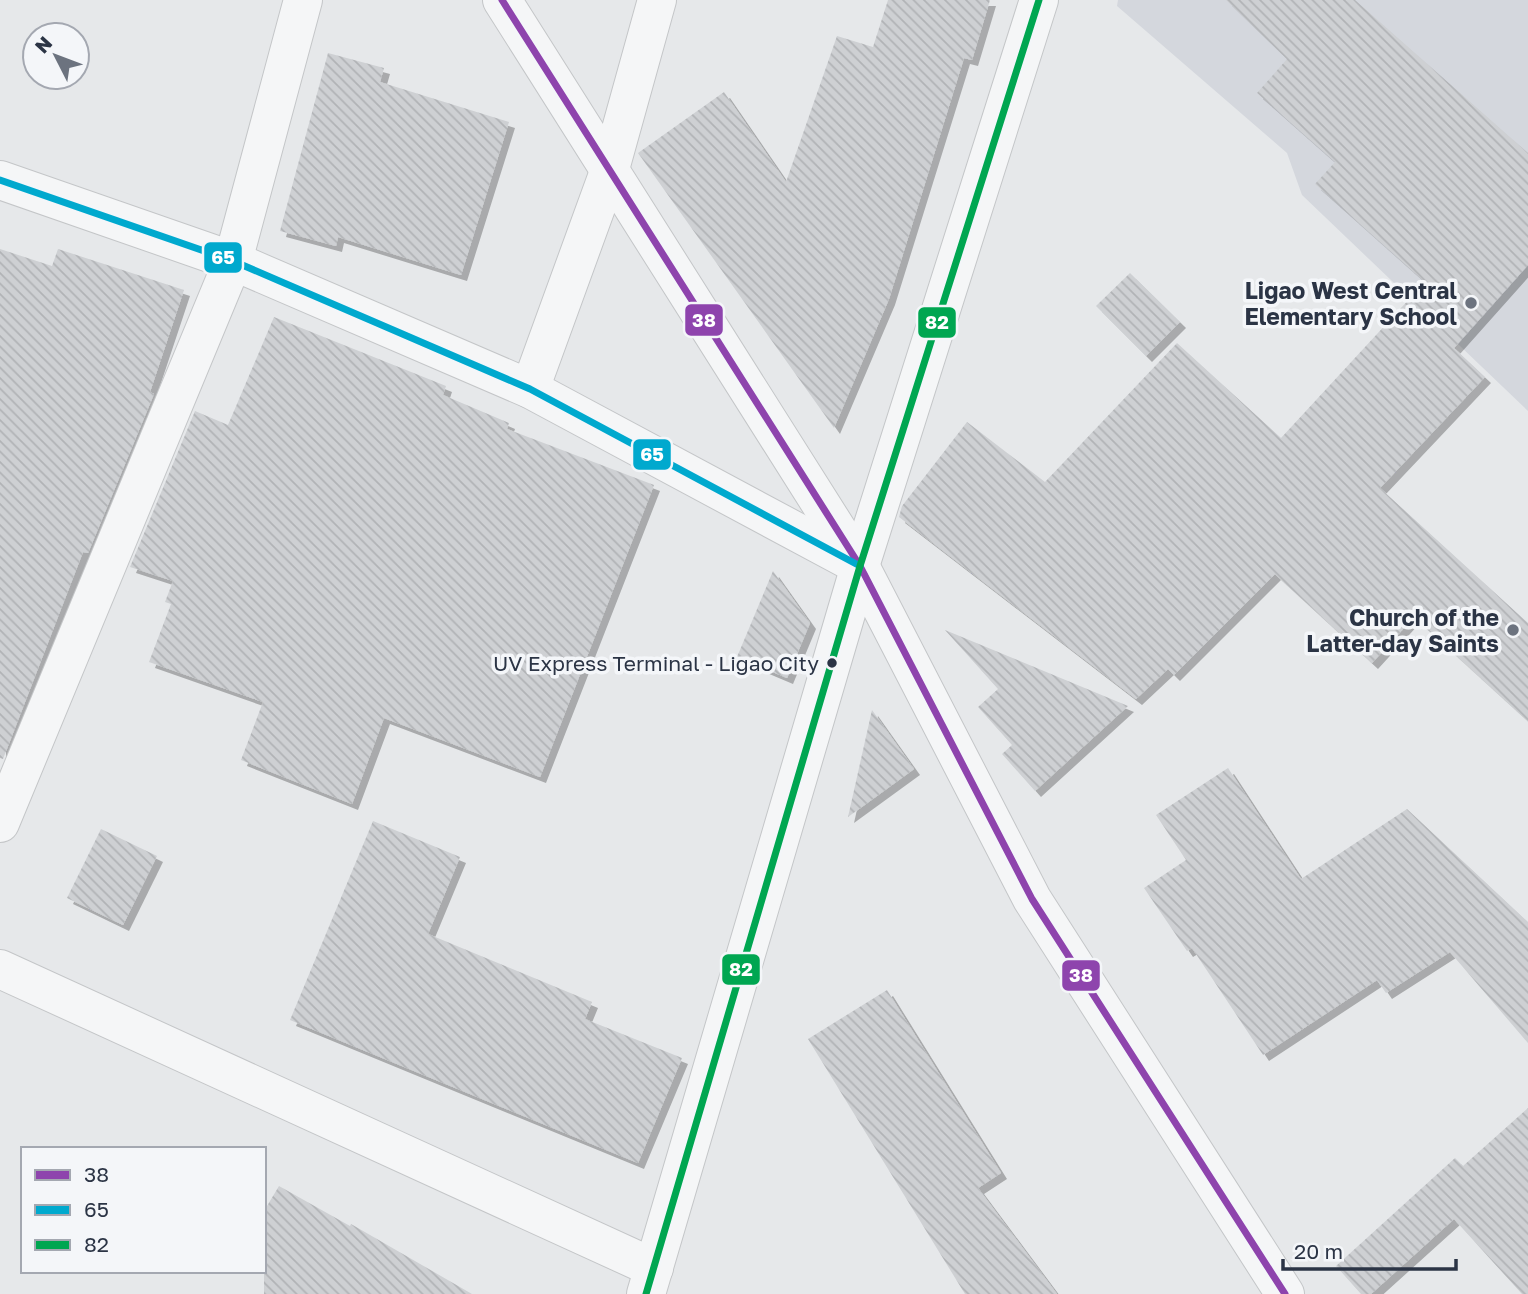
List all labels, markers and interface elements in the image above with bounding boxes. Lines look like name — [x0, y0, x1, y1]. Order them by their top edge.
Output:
north arrow — [21, 21, 91, 91]
text: N — [30, 31, 56, 57]
line badge: 65 — [203, 241, 243, 274]
text: 65 — [211, 245, 235, 268]
place label: Ligao West Central Elementary School — [1244, 276, 1457, 330]
marker: Ligao West Central Elementary School — [1463, 295, 1479, 311]
line badge: 38 — [684, 303, 724, 337]
line badge: 82 — [917, 306, 957, 339]
text: 38 — [692, 308, 716, 331]
text: 82 — [925, 310, 949, 333]
line badge: 65 — [632, 438, 672, 471]
text: 65 — [640, 442, 664, 465]
place label: Church of the Latter-day Saints — [1306, 603, 1499, 657]
marker: Church of the Latter-day Saints — [1505, 622, 1521, 638]
place label: UV Express Terminal - Ligao City — [493, 650, 819, 676]
marker: UV Express Terminal - Ligao City — [825, 656, 839, 670]
line badge: 82 — [721, 953, 761, 986]
text: 82 — [729, 957, 753, 980]
line badge: 38 — [1061, 959, 1101, 992]
text: 38 — [1069, 963, 1093, 986]
legend — [21, 1147, 266, 1273]
text: 38 — [84, 1161, 109, 1187]
text: 65 — [84, 1196, 109, 1222]
scale bar — [1283, 1228, 1456, 1272]
text: 82 — [84, 1231, 109, 1257]
text: 20 m — [1294, 1238, 1343, 1264]

